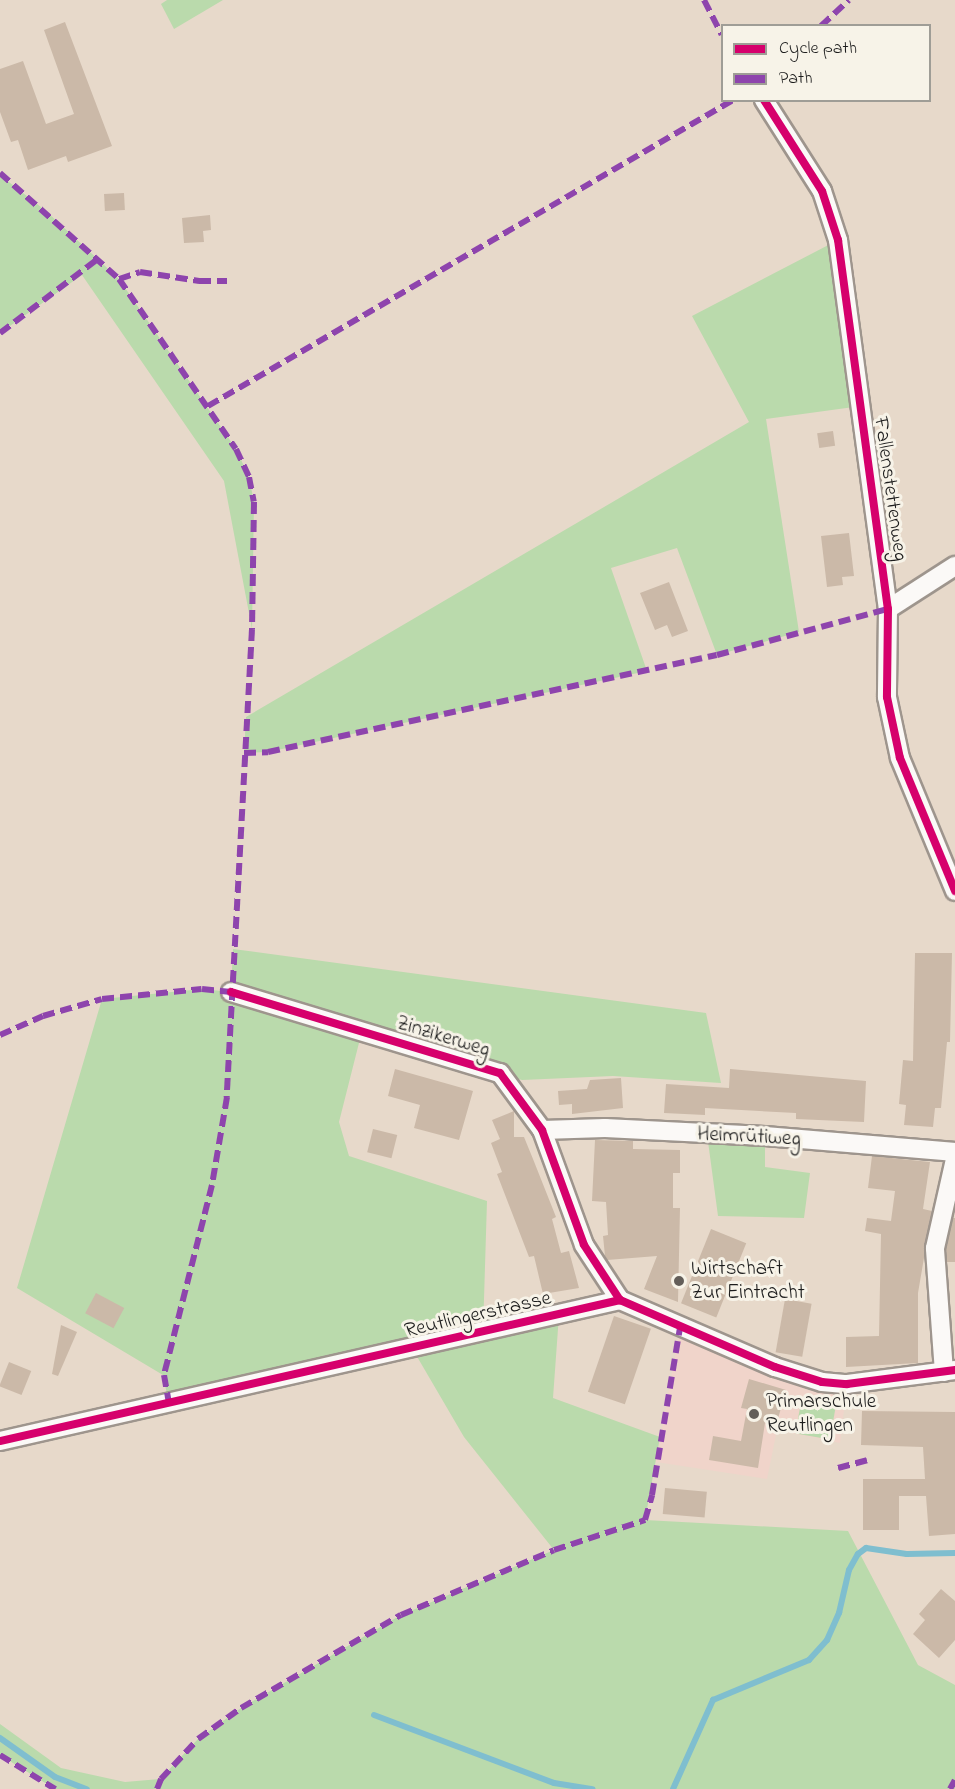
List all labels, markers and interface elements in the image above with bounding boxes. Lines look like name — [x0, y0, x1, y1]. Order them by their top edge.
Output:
legend — [721, 24, 931, 102]
text: Cycle path — [779, 36, 857, 62]
text: Path — [779, 66, 813, 92]
street label: Fallenstettenweg — [867, 415, 913, 563]
street label: Zinzikerweg — [393, 1011, 493, 1063]
street label: Heimrütiweg — [697, 1122, 801, 1152]
place label: Wirtschaft Zur Eintracht — [691, 1256, 805, 1306]
marker: Wirtschaft Zur Eintracht — [672, 1274, 686, 1288]
street label: Reutlingerstrasse — [402, 1286, 554, 1344]
place label: Primarschule Reutlingen — [766, 1389, 876, 1439]
marker: Primarschule Reutlingen — [747, 1407, 761, 1421]

